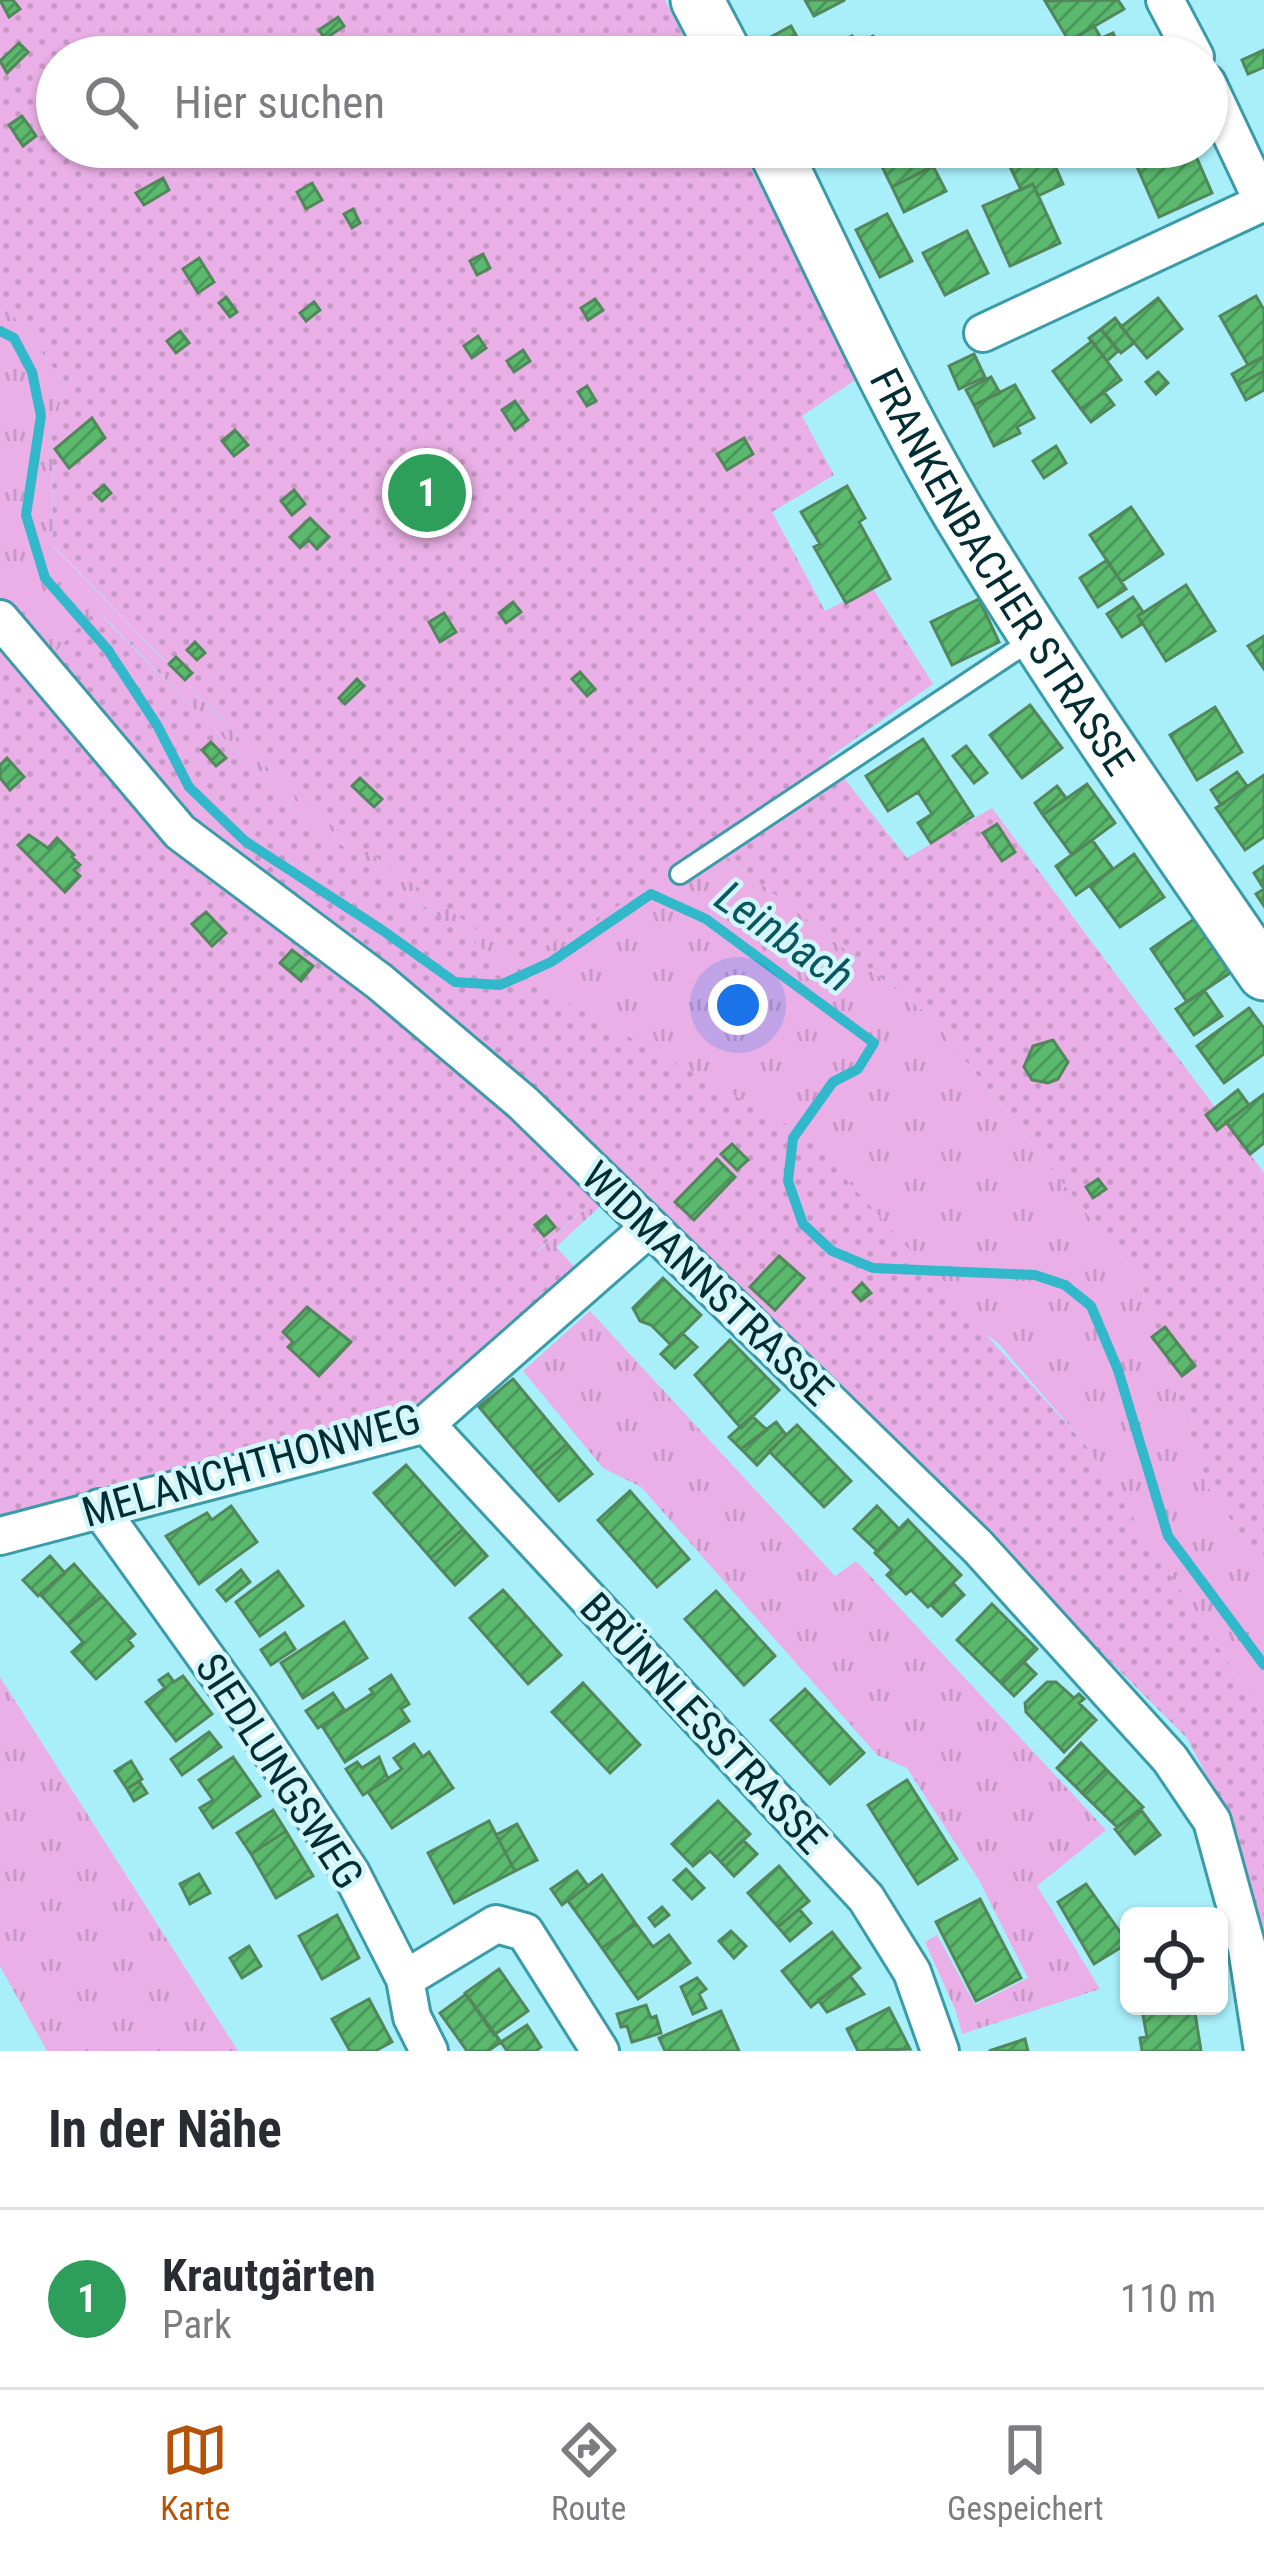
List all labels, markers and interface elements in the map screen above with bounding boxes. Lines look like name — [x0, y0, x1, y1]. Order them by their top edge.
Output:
search box — [36, 36, 1228, 168]
icon: search — [78, 69, 144, 135]
text: Hier suchen — [174, 76, 385, 129]
street label: FRANKENBACHER STRASSE — [860, 361, 1144, 784]
pin: 1 — [388, 448, 466, 538]
water label: Leinbach — [706, 870, 864, 1003]
your location — [708, 975, 768, 1035]
street label: WIDMANNSTRASSE — [572, 1151, 843, 1415]
street label: MELANCHTHONWEG — [76, 1394, 426, 1537]
street label: BRÜNNLESSTRASSE — [570, 1583, 837, 1864]
street label: SIEDLUNGSWEG — [186, 1645, 374, 1898]
map controls — [1120, 1907, 1228, 2015]
button: locate — [1120, 1907, 1228, 2015]
text: In der Nähe — [48, 2100, 282, 2159]
text: Krautgärten — [162, 2249, 376, 2302]
text: 1 — [77, 2276, 97, 2322]
text: 110 m — [1120, 2276, 1216, 2322]
text: Park — [162, 2302, 232, 2348]
tab: Karte — [160, 2417, 230, 2528]
tab: Route — [551, 2417, 626, 2528]
tab: Gespeichert — [947, 2417, 1104, 2528]

